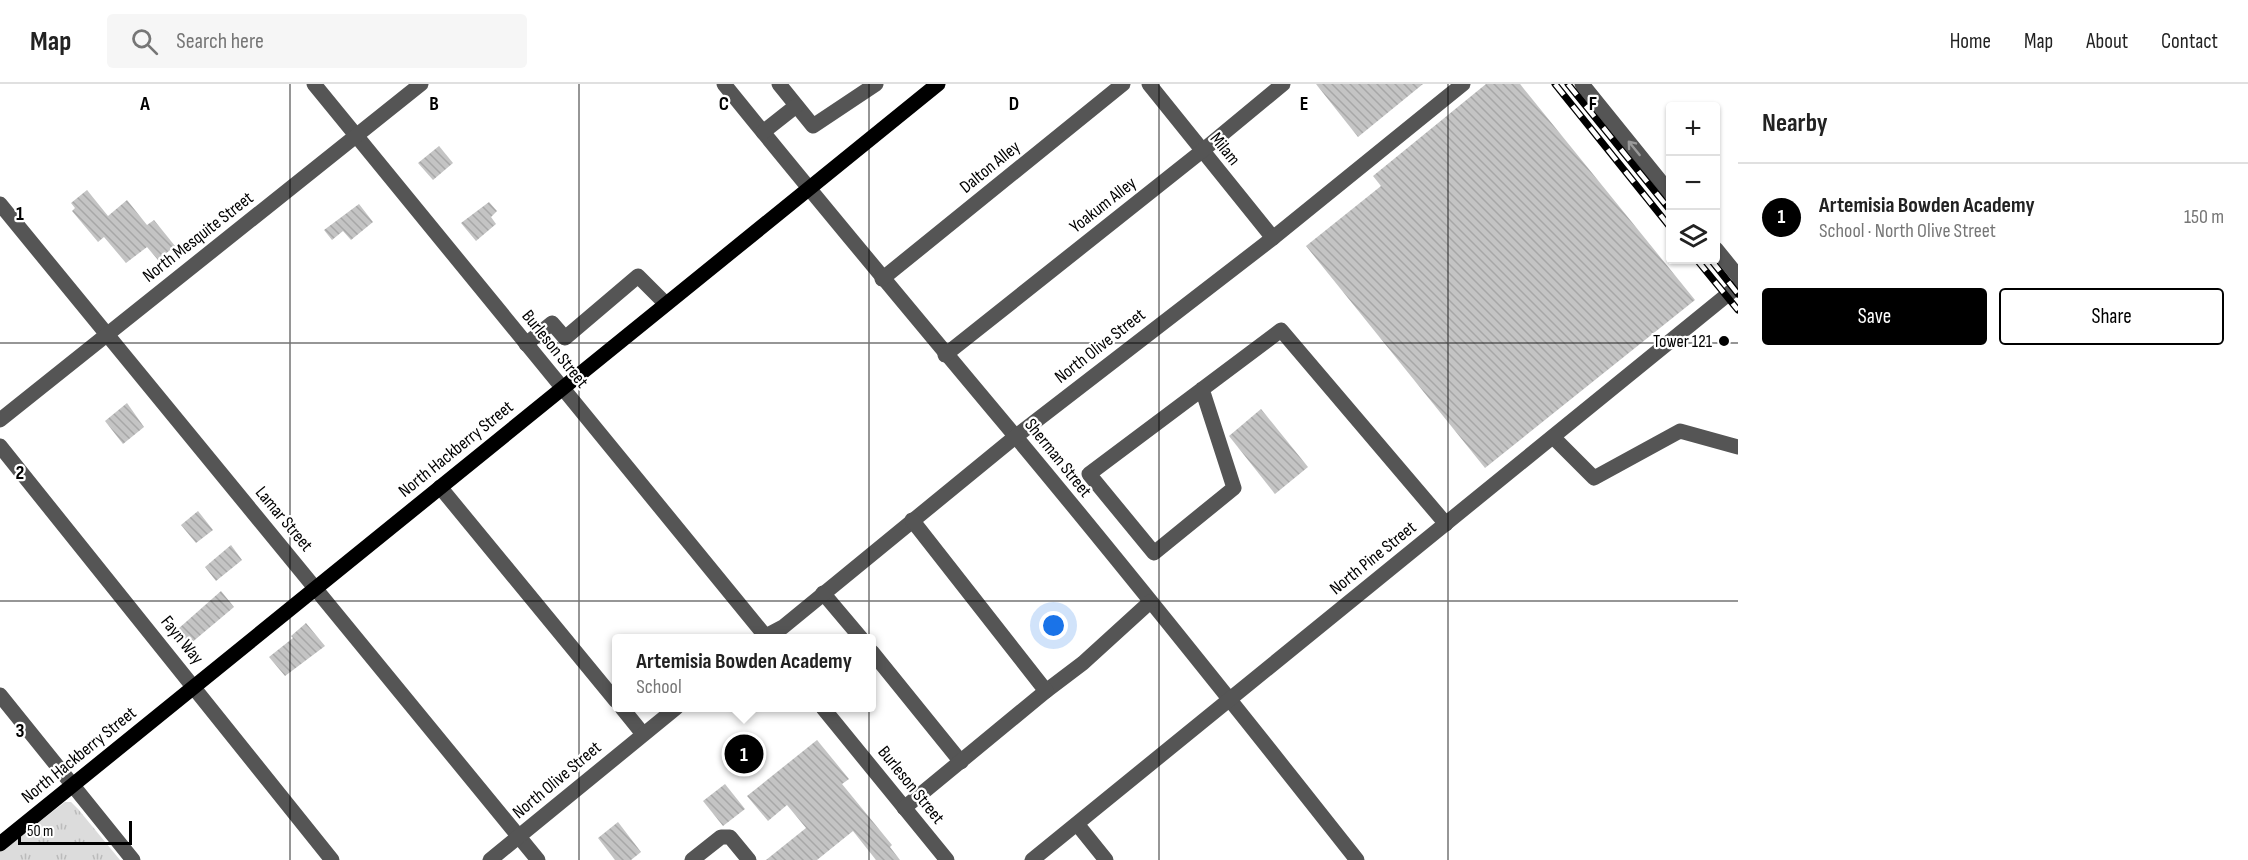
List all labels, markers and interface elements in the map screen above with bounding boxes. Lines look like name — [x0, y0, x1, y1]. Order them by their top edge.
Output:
search box — [107, 14, 527, 68]
text: Map — [30, 25, 71, 58]
icon: search — [128, 25, 161, 58]
text: Search here — [176, 28, 264, 55]
text: Home — [1950, 29, 1991, 54]
text: Map — [2024, 29, 2053, 54]
text: About — [2086, 29, 2128, 54]
text: Contact — [2161, 29, 2218, 54]
text: A — [139, 92, 150, 116]
text: B — [429, 92, 439, 116]
text: C — [719, 92, 729, 116]
text: D — [1009, 92, 1019, 116]
text: E — [1300, 92, 1308, 116]
text: F — [1589, 92, 1597, 116]
map controls — [1666, 102, 1720, 264]
button: + — [1666, 102, 1720, 156]
text: Nearby — [1762, 108, 1828, 139]
street label: Milam — [1206, 128, 1244, 170]
street label: Dalton Alley — [956, 136, 1024, 198]
one-way arrow — [1627, 140, 1640, 156]
button: − — [1666, 156, 1720, 210]
street label: Yoakum Alley — [1066, 173, 1140, 237]
street label: North Mesquite Street — [139, 187, 258, 287]
text: Artemisia Bowden Academy — [1819, 192, 2035, 219]
text: 1 — [16, 202, 24, 226]
text: 1 — [1778, 205, 1785, 229]
text: 150 m — [2184, 205, 2224, 229]
button: layers — [1666, 210, 1720, 264]
text: School · North Olive Street — [1819, 219, 1996, 243]
button: Save — [1762, 288, 1987, 345]
button: Share — [1999, 288, 2224, 345]
street label: North Olive Street — [1051, 304, 1150, 388]
street label: Burleson Street — [517, 306, 593, 392]
place label: Tower 121 — [1653, 331, 1713, 352]
marker: Tower 121 — [1717, 334, 1731, 348]
street label: North Hackberry Street — [395, 396, 518, 502]
street label: Sherman Street — [1020, 415, 1096, 502]
text: 2 — [16, 461, 24, 485]
street label: Lamar Street — [251, 482, 317, 556]
street label: North Pine Street — [1326, 517, 1421, 599]
your location — [1039, 611, 1068, 640]
street label: Fayn Way — [156, 612, 208, 668]
popup — [612, 634, 876, 712]
text: Artemisia Bowden Academy — [636, 648, 852, 675]
text: School — [636, 675, 682, 699]
street label: North Hackberry Street — [18, 702, 141, 808]
text: 3 — [16, 719, 25, 743]
pin: 1 — [724, 732, 764, 776]
street label: North Olive Street — [509, 737, 606, 823]
street label: Burleson Street — [873, 742, 949, 828]
scale bar — [18, 818, 132, 846]
text: 50 m — [27, 822, 53, 841]

